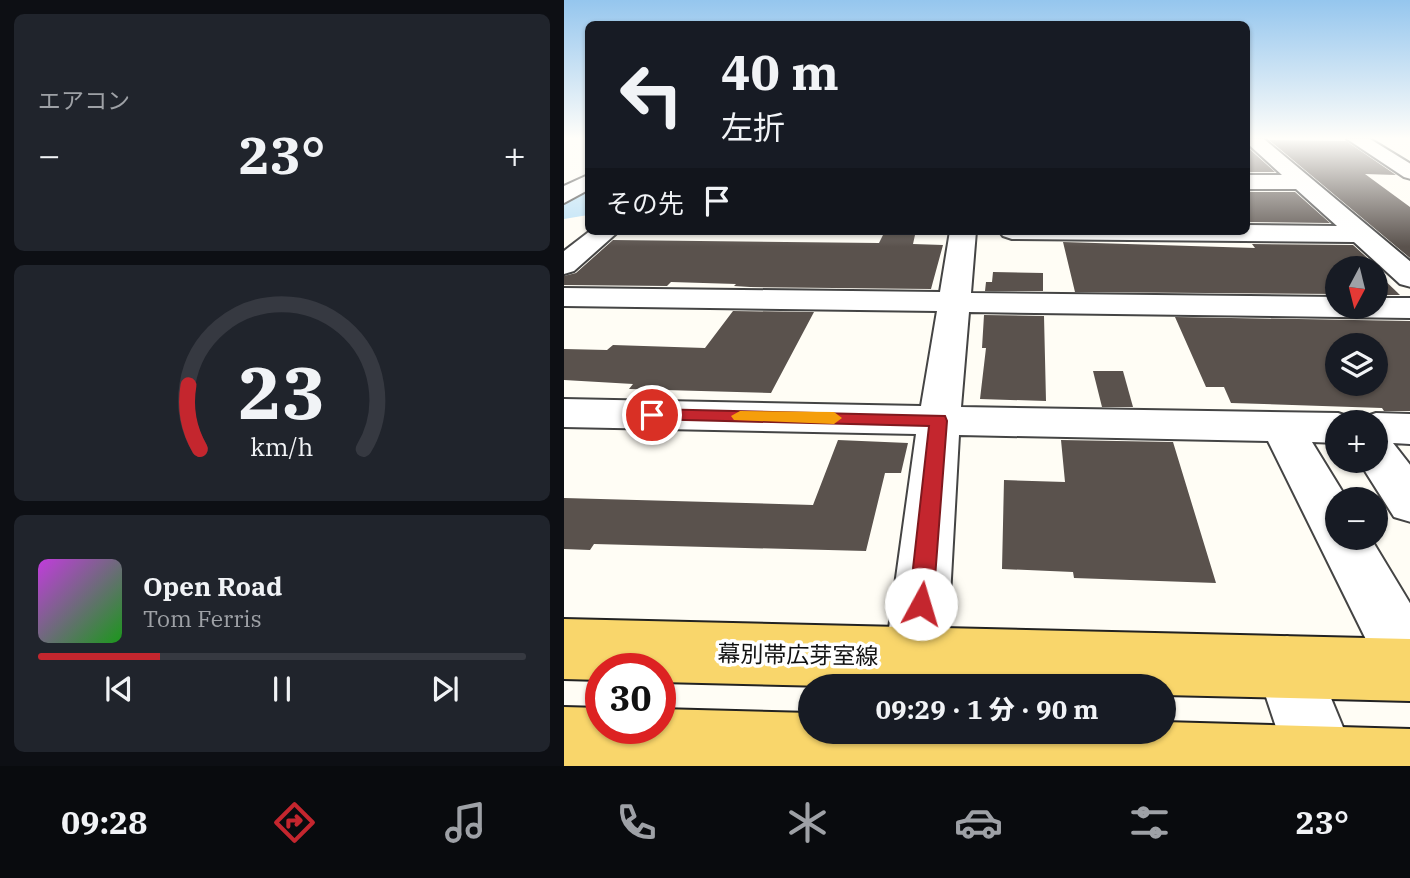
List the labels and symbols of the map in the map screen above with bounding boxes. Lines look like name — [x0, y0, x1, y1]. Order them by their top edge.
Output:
north arrow — [1325, 256, 1388, 318]
pin — [622, 385, 682, 445]
position arrow — [884, 567, 958, 641]
street label: 幕別帯広芽室線 — [717, 638, 879, 670]
speed limit sign: 30 — [585, 653, 676, 744]

